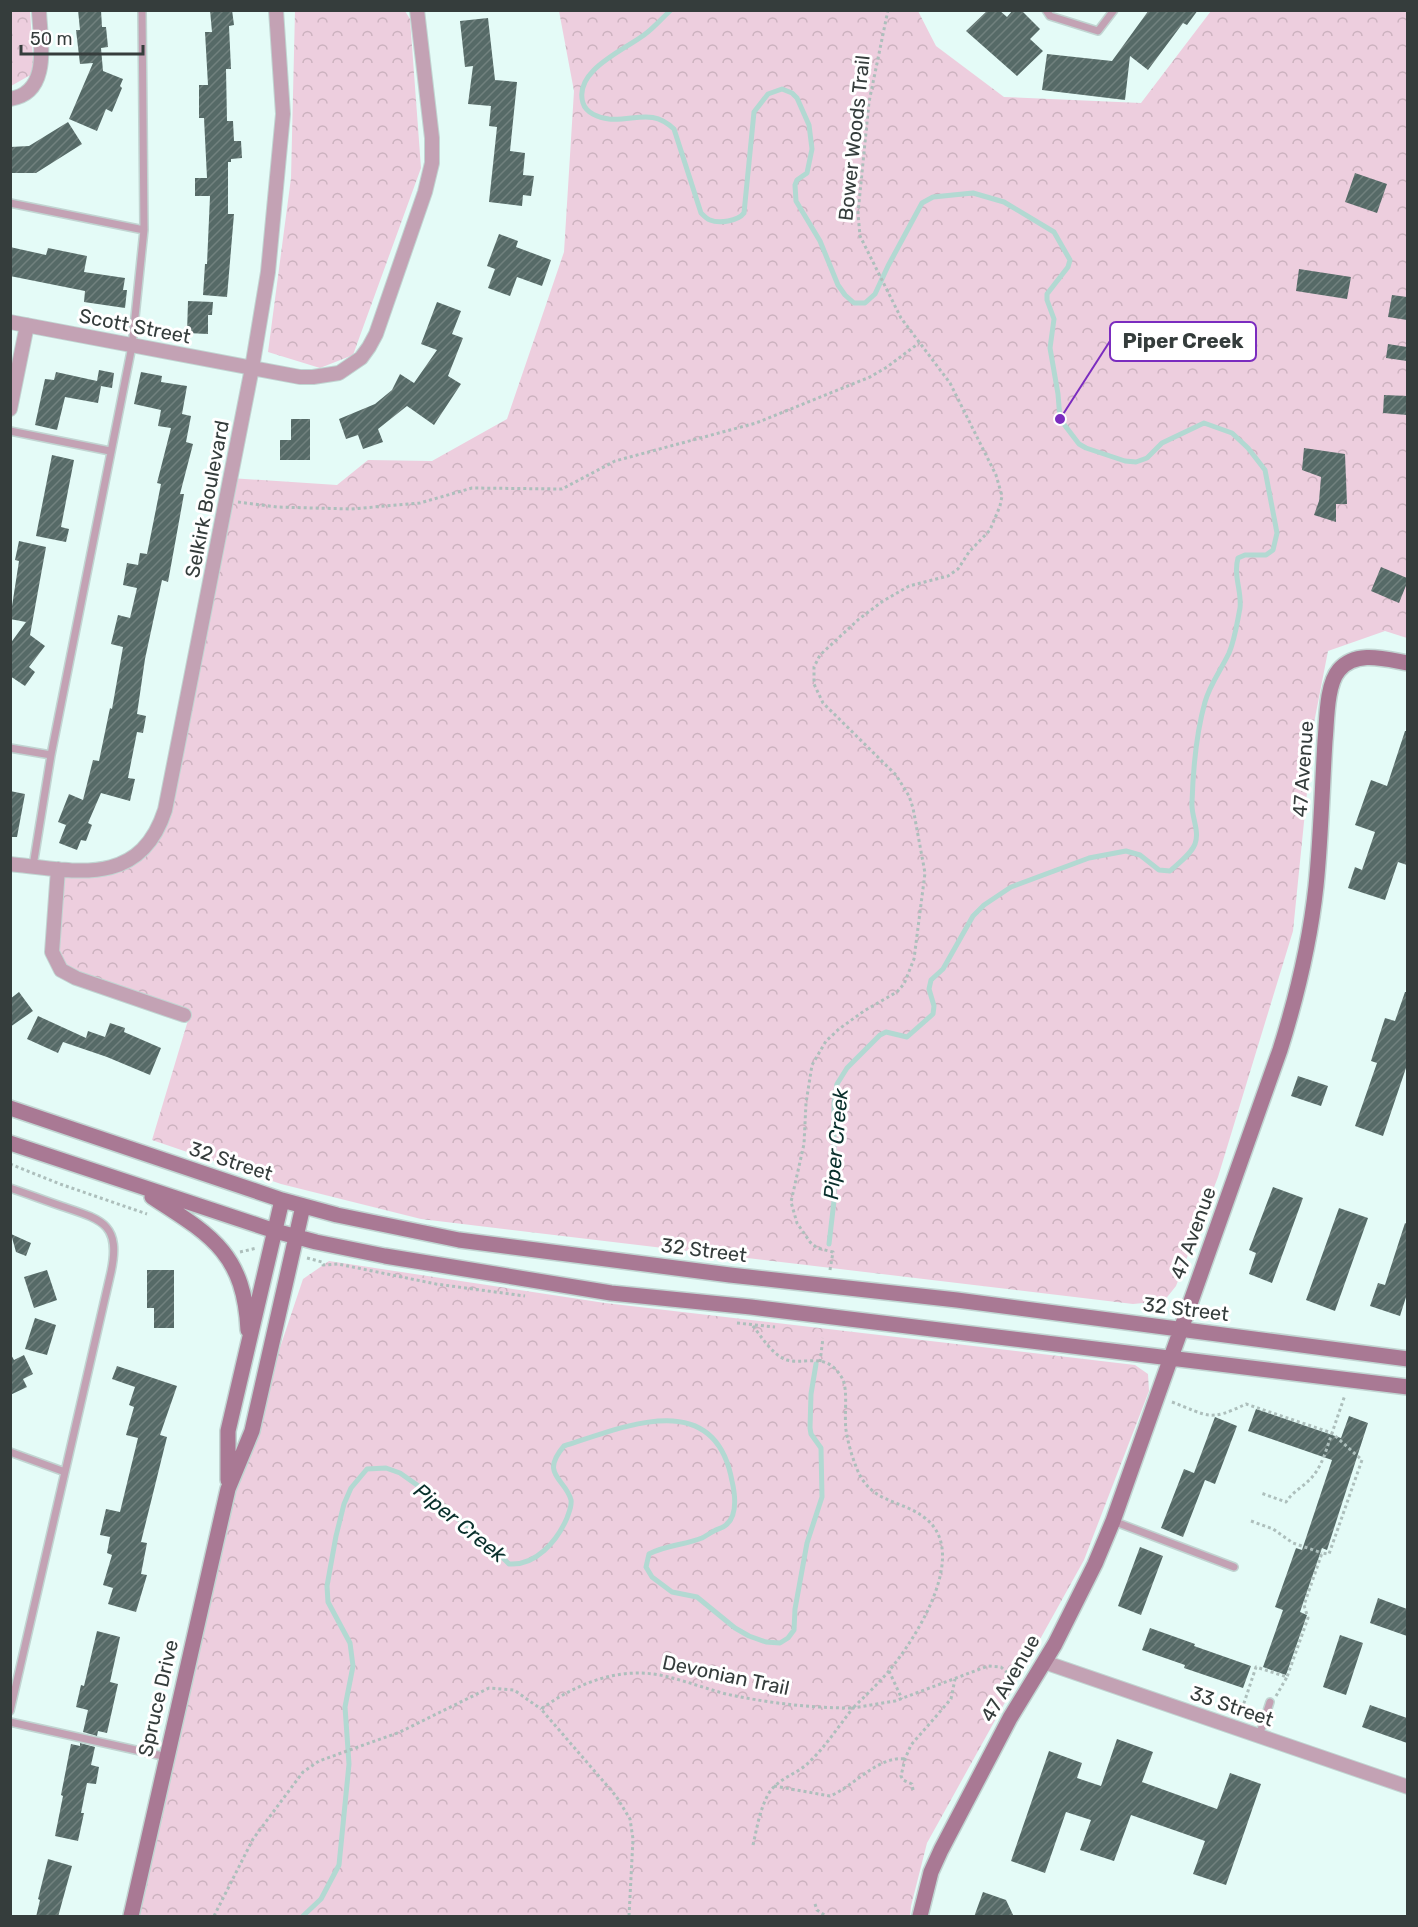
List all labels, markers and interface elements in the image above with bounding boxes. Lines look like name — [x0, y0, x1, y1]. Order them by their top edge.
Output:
scale bar — [21, 18, 142, 56]
text: 50 m — [30, 28, 73, 50]
street label: Bower Woods Trail — [833, 54, 875, 222]
street label: Scott Street — [77, 303, 193, 349]
callout: Piper Creek — [1110, 322, 1256, 361]
text: Piper Creek — [1123, 328, 1244, 353]
street label: Selkirk Boulevard — [180, 418, 234, 580]
street label: 47 Avenue — [1288, 720, 1318, 818]
water label: Piper Creek — [818, 1086, 853, 1201]
street label: 32 Street — [186, 1136, 276, 1186]
street label: 47 Avenue — [1165, 1183, 1221, 1283]
street label: 32 Street — [660, 1233, 749, 1267]
street label: 32 Street — [1142, 1292, 1231, 1326]
water label: Piper Creek — [409, 1478, 512, 1568]
street label: 47 Avenue — [975, 1630, 1045, 1726]
street label: Spruce Drive — [133, 1637, 183, 1759]
street label: Devonian Trail — [660, 1650, 792, 1700]
street label: 33 Street — [1187, 1681, 1277, 1732]

